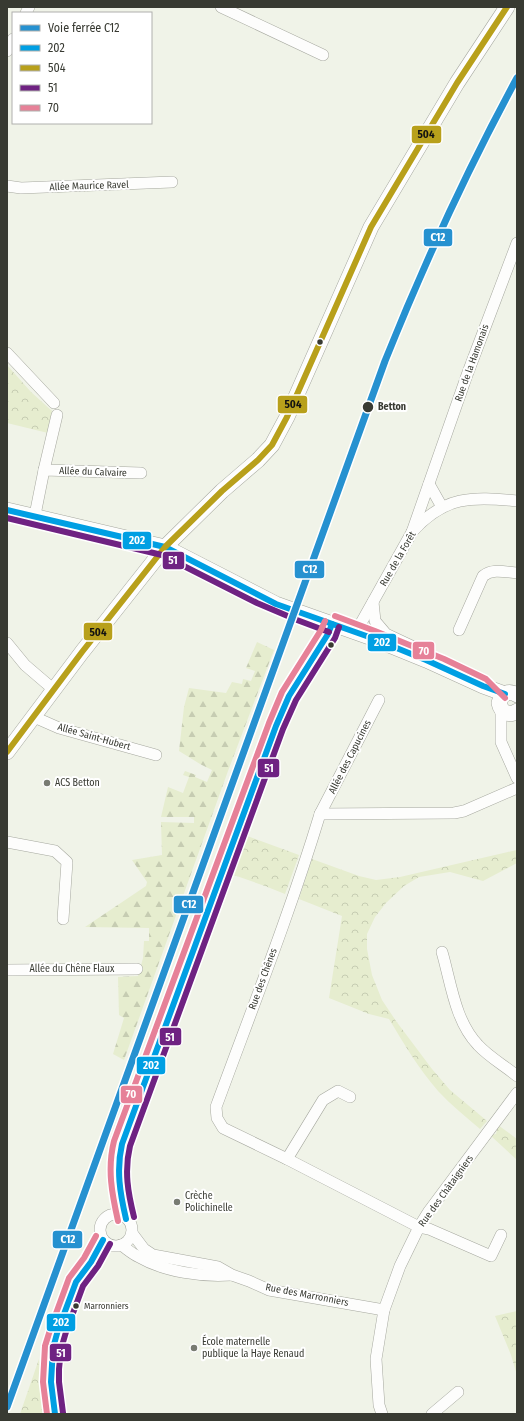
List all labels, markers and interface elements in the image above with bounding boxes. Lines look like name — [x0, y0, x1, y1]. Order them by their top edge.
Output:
legend — [12, 12, 152, 124]
text: Voie ferrée C12 — [48, 21, 120, 35]
text: 202 — [48, 41, 65, 55]
text: 504 — [48, 61, 66, 75]
text: 51 — [48, 81, 58, 95]
text: 70 — [48, 101, 59, 115]
line badge: 504 — [411, 125, 442, 144]
text: 504 — [417, 128, 435, 141]
street label: Allée Maurice Ravel — [49, 179, 129, 193]
line badge: C12 — [423, 228, 453, 247]
text: C12 — [431, 231, 445, 244]
street label: Rue de la Hamonais — [452, 323, 492, 403]
unlabelled marker — [315, 337, 325, 347]
line badge: 504 — [277, 395, 308, 414]
text: 504 — [284, 398, 302, 411]
marker: Betton — [361, 400, 375, 414]
place label: Betton — [378, 401, 406, 413]
street label: Allée du Calvaire — [59, 465, 127, 479]
street label: Rue de la Forêt — [378, 529, 419, 588]
line badge: 202 — [122, 531, 152, 550]
text: 202 — [128, 534, 145, 547]
line badge: 51 — [162, 551, 185, 570]
text: 51 — [168, 554, 178, 567]
line badge: C12 — [294, 560, 325, 579]
text: C12 — [303, 563, 317, 576]
line badge: 504 — [83, 622, 113, 641]
text: 504 — [89, 626, 107, 639]
line badge: 202 — [367, 633, 397, 652]
text: 202 — [373, 636, 390, 649]
unlabelled marker — [326, 640, 336, 650]
line badge: 70 — [412, 641, 435, 660]
text: 70 — [419, 645, 429, 658]
street label: Allée des Capucines — [326, 718, 374, 796]
street label: Allée Saint-Hubert — [56, 721, 133, 753]
line badge: 51 — [257, 758, 280, 778]
text: 51 — [264, 762, 274, 775]
place label: ACS Betton — [55, 777, 100, 789]
marker: ACS Betton — [42, 778, 52, 788]
line badge: C12 — [173, 895, 204, 914]
text: C12 — [182, 898, 196, 911]
street label: Rue des Chênes — [246, 947, 280, 1011]
street label: Allée du Chêne Flaux — [30, 963, 115, 975]
line badge: 51 — [159, 1027, 182, 1046]
text: 51 — [165, 1031, 175, 1044]
line badge: 202 — [136, 1056, 166, 1075]
text: 202 — [142, 1059, 159, 1072]
line badge: 70 — [120, 1085, 143, 1104]
text: 70 — [126, 1088, 136, 1101]
street label: Rue des Châtaigniers — [416, 1153, 476, 1229]
place label: Crèche Polichinelle — [185, 1190, 233, 1214]
marker: Crèche Polichinelle — [172, 1197, 182, 1207]
line badge: C12 — [52, 1230, 83, 1249]
text: C12 — [61, 1233, 75, 1246]
street label: Rue des Marronniers — [264, 1281, 350, 1309]
marker: Marronniers — [71, 1301, 81, 1311]
place label: Marronniers — [84, 1301, 129, 1311]
line badge: 202 — [46, 1313, 76, 1332]
text: 202 — [52, 1316, 69, 1329]
place label: École maternelle publique la Haye Renaud — [202, 1334, 304, 1360]
line badge: 51 — [49, 1343, 72, 1362]
marker: École maternelle publique la Haye Renaud — [189, 1343, 199, 1353]
text: 51 — [56, 1347, 66, 1360]

